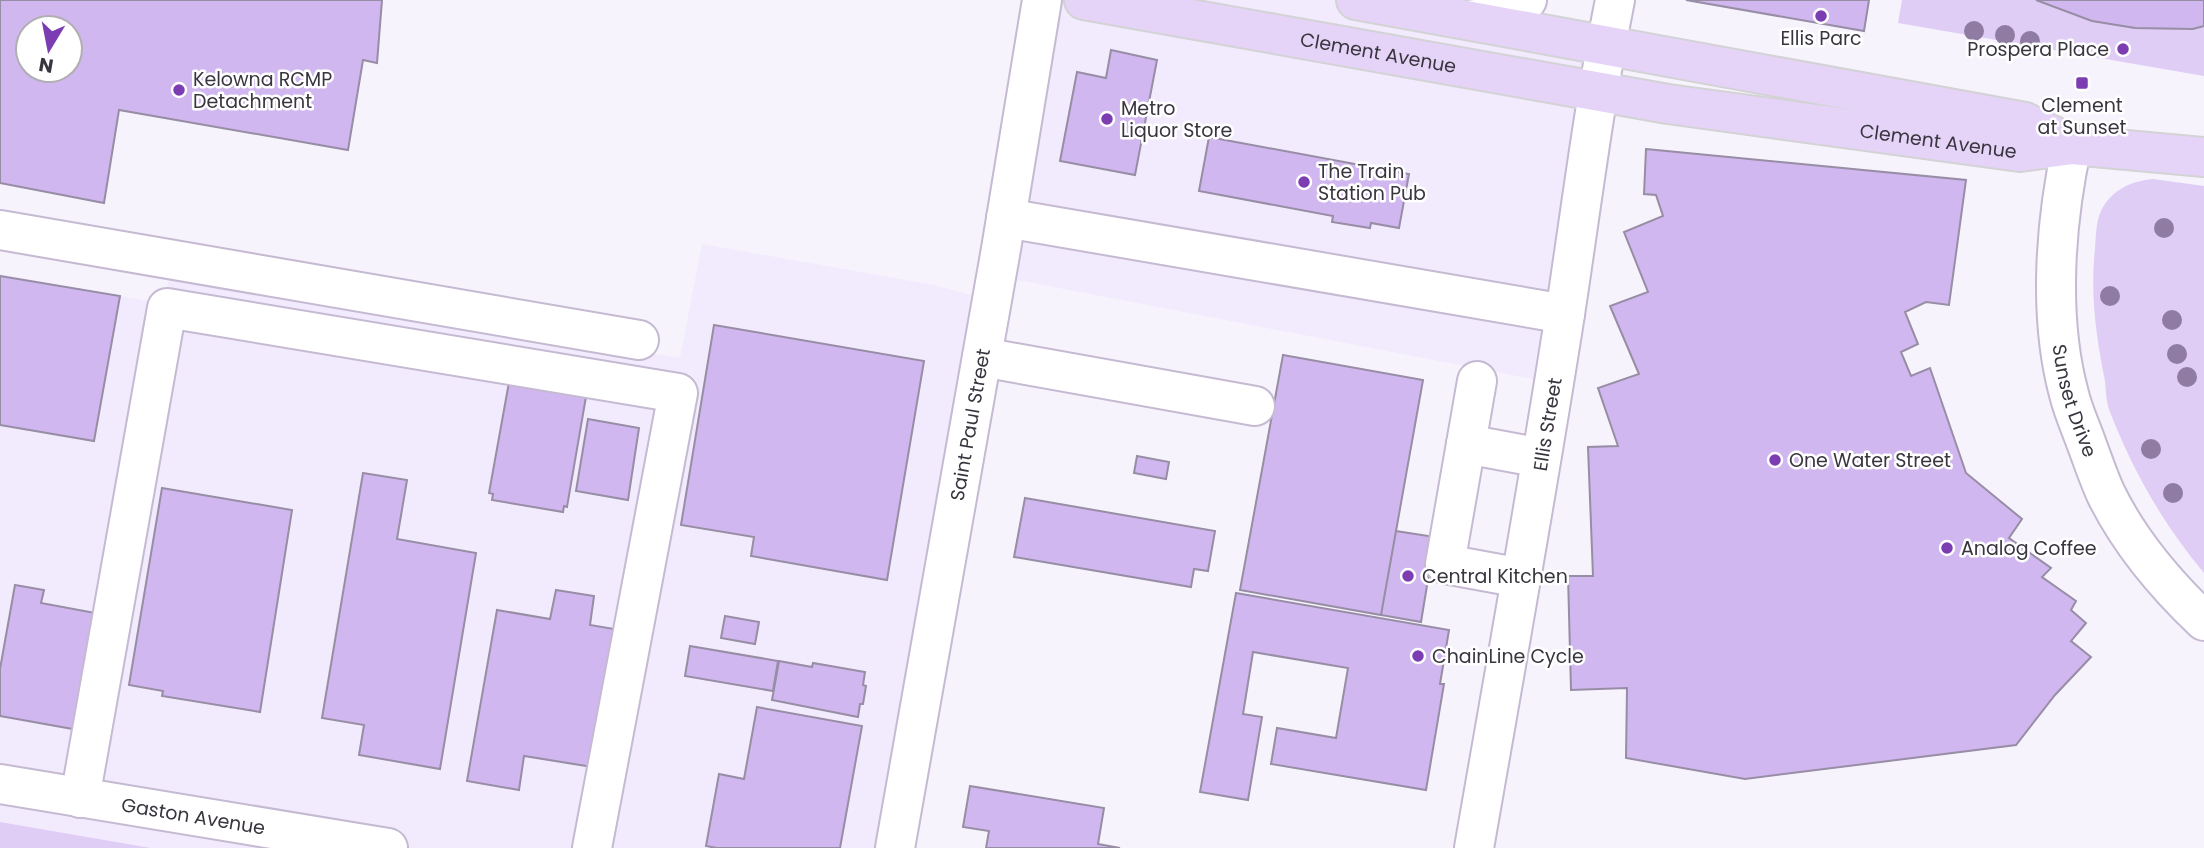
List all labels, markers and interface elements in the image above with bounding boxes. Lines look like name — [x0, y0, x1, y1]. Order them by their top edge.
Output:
marker: Ellis Parc — [1813, 8, 1829, 24]
north arrow — [14, 14, 84, 84]
place label: Ellis Parc — [1780, 25, 1862, 52]
street label: Clement Avenue — [1298, 26, 1458, 80]
place label: Prospera Place — [1967, 36, 2109, 63]
marker: Prospera Place — [2115, 41, 2131, 57]
text: N — [37, 51, 56, 80]
place label: Kelowna RCMP Detachment — [193, 66, 332, 115]
marker: Clement at Sunset — [2074, 75, 2090, 91]
marker: Kelowna RCMP Detachment — [171, 82, 187, 98]
place label: Clement at Sunset — [2038, 92, 2127, 141]
place label: Metro Liquor Store — [1121, 95, 1232, 144]
marker: Metro Liquor Store — [1099, 111, 1115, 127]
street label: Clement Avenue — [1858, 117, 2018, 165]
place label: The Train Station Pub — [1318, 158, 1426, 207]
marker: The Train Station Pub — [1296, 174, 1312, 190]
street label: Sunset Drive — [2046, 343, 2103, 461]
street label: Saint Paul Street — [944, 346, 997, 503]
street label: Ellis Street — [1527, 376, 1569, 473]
place label: One Water Street — [1789, 447, 1951, 474]
marker: One Water Street — [1767, 452, 1783, 468]
place label: Analog Coffee — [1961, 535, 2096, 562]
marker: Analog Coffee — [1939, 540, 1955, 556]
place label: Central Kitchen — [1422, 563, 1568, 590]
marker: Central Kitchen — [1400, 568, 1416, 584]
place label: ChainLine Cycle — [1432, 643, 1584, 670]
marker: ChainLine Cycle — [1410, 648, 1426, 664]
street label: Gaston Avenue — [119, 791, 267, 842]

